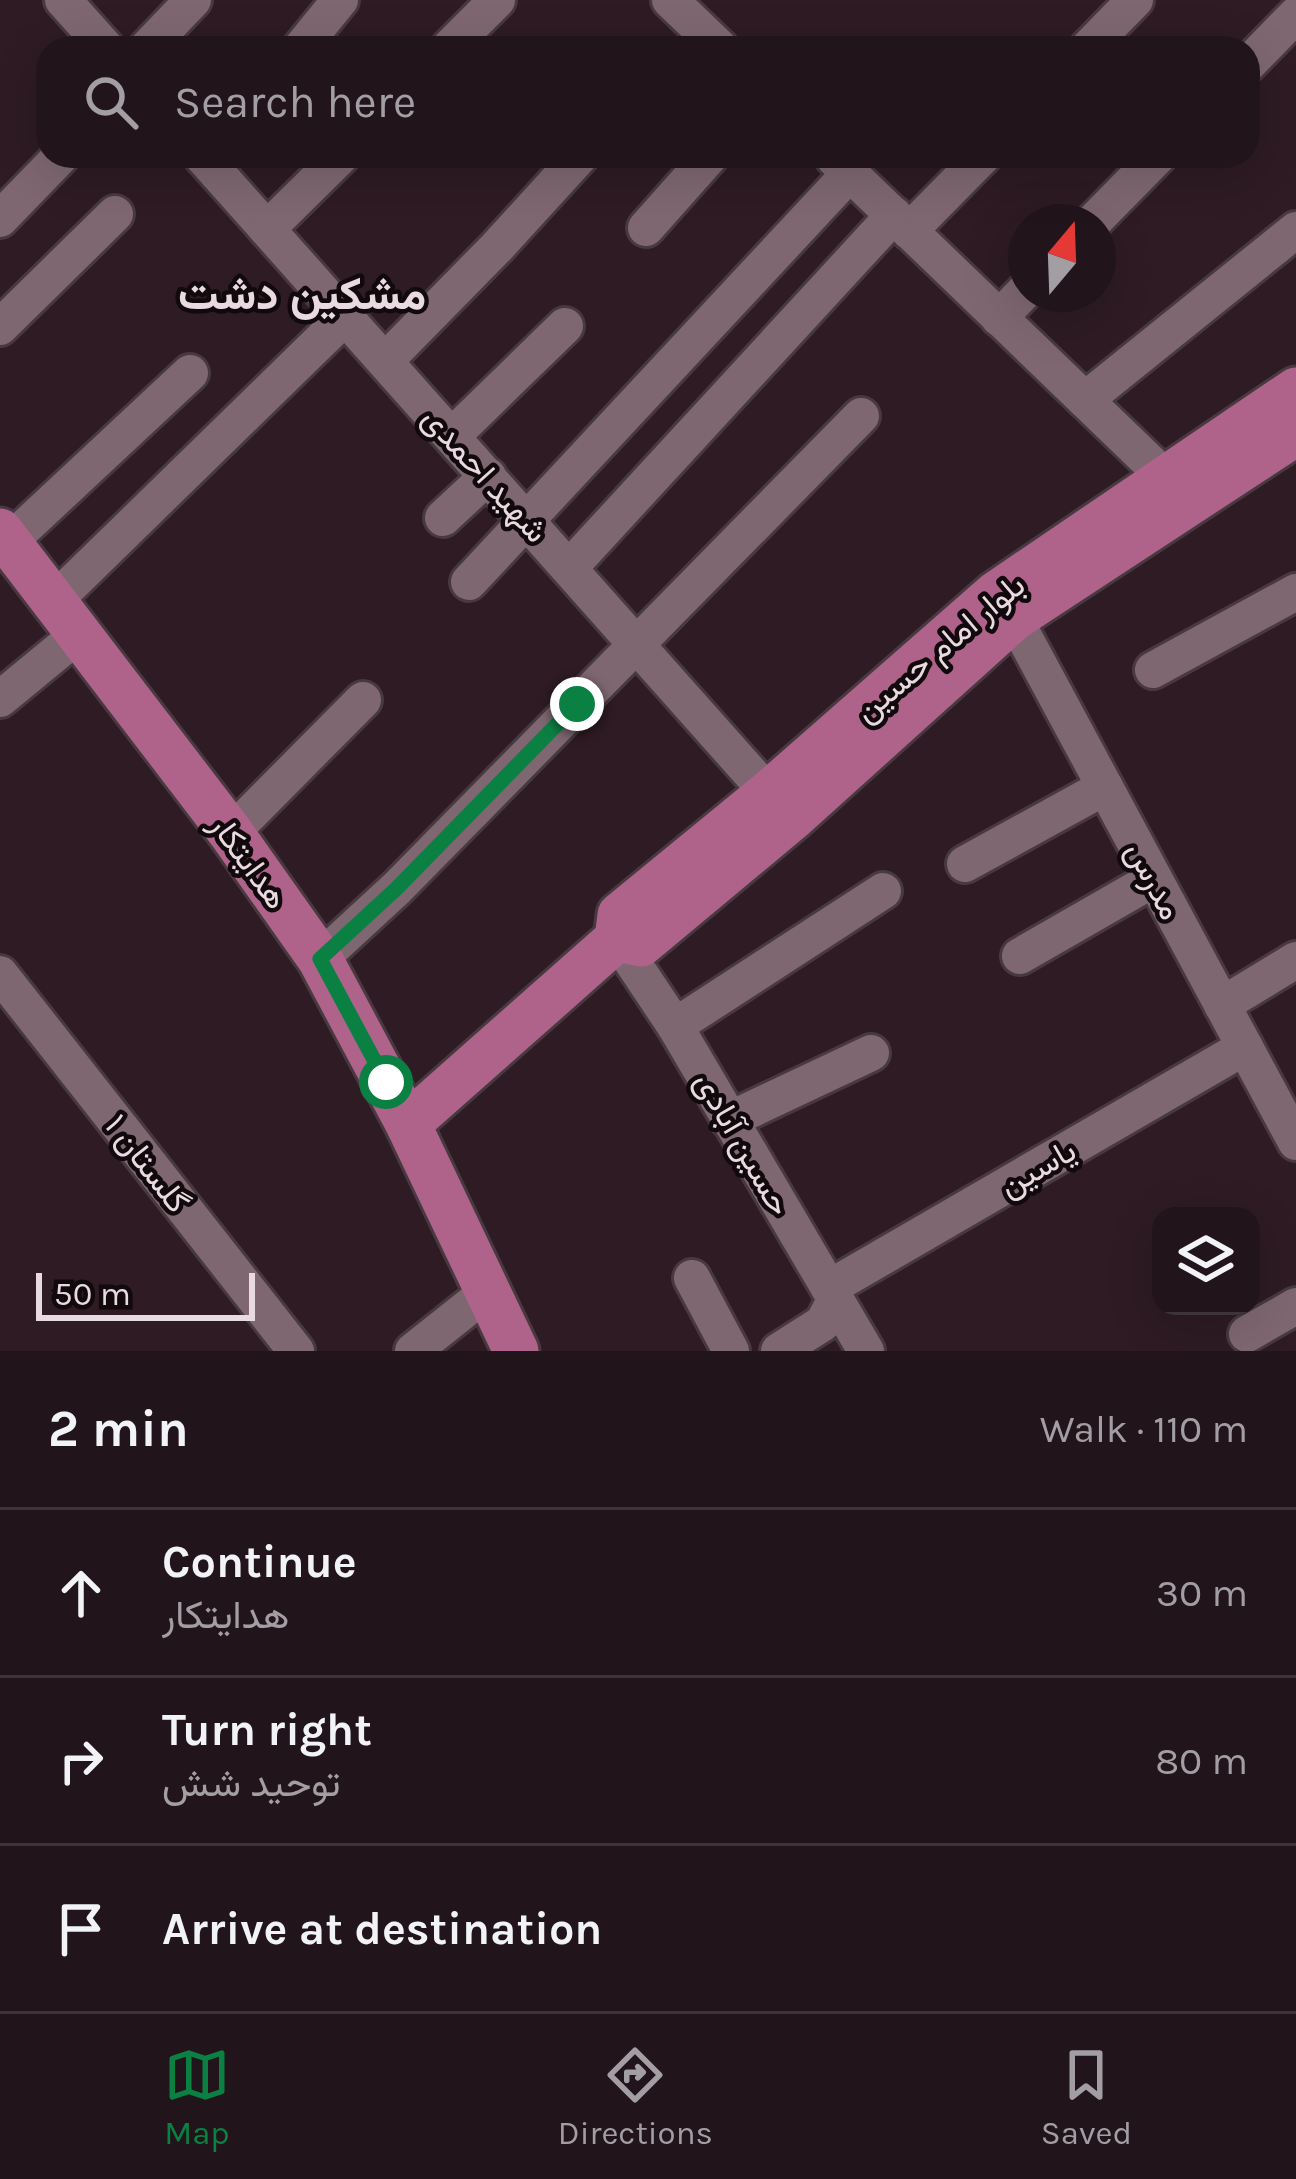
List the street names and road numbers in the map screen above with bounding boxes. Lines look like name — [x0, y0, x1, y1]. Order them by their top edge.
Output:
street label: شهید احمدی — [414, 399, 556, 551]
street label: بلوار امام حسین — [847, 566, 1034, 731]
street label: هدایتکار — [201, 806, 296, 917]
street label: مدرس — [1117, 835, 1190, 926]
street label: حسین آبادی — [687, 1065, 800, 1222]
street label: گلستان ۱ — [97, 1107, 197, 1220]
street label: یاسین — [993, 1131, 1082, 1205]

